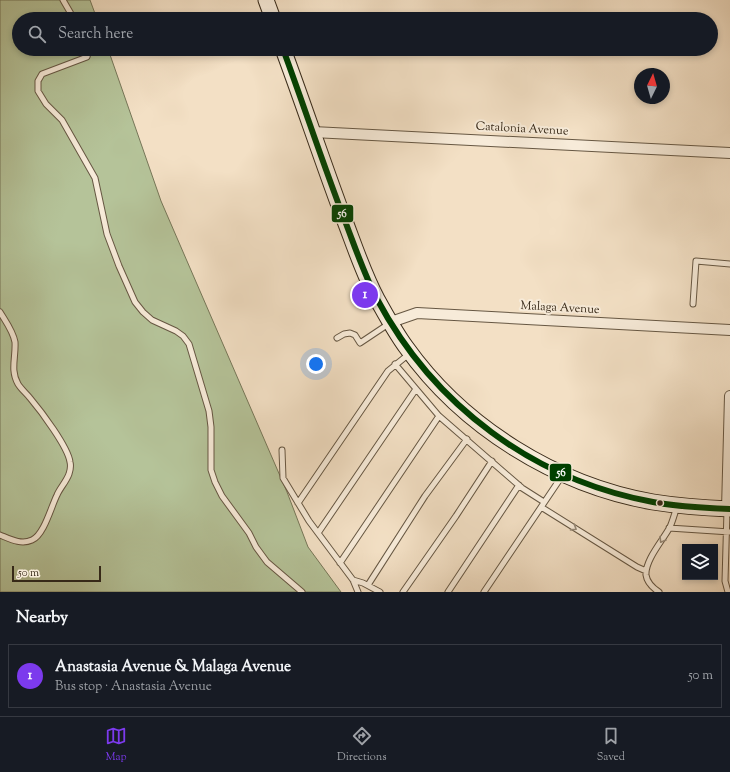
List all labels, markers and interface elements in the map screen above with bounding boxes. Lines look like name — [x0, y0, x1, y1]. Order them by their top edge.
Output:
search box — [12, 12, 718, 56]
icon: search — [26, 23, 48, 45]
text: Search here — [58, 24, 133, 45]
north arrow — [634, 68, 670, 104]
street label: Catalonia Avenue — [475, 118, 569, 140]
line badge: 56 — [331, 204, 354, 223]
text: 56 — [336, 206, 347, 222]
pin: 1 — [352, 280, 378, 310]
street label: Malaga Avenue — [520, 297, 600, 319]
your location — [306, 354, 326, 374]
line badge: 56 — [549, 463, 572, 482]
text: 56 — [555, 465, 566, 481]
unlabelled marker — [655, 498, 665, 508]
one-way arrow — [570, 523, 577, 531]
one-way arrow — [659, 536, 666, 543]
map controls — [682, 544, 718, 580]
button: layers — [682, 544, 718, 580]
scale bar — [12, 564, 101, 583]
text: 50 m — [18, 565, 39, 581]
text: Nearby — [16, 606, 68, 630]
text: Anastasia Avenue & Malaga Avenue — [55, 657, 291, 678]
text: 1 — [28, 667, 32, 685]
text: 50 m — [688, 667, 713, 685]
text: Bus stop · Anastasia Avenue — [55, 678, 212, 696]
tab: Map — [105, 725, 127, 765]
tab: Directions — [337, 725, 387, 765]
tab: Saved — [597, 725, 625, 765]

